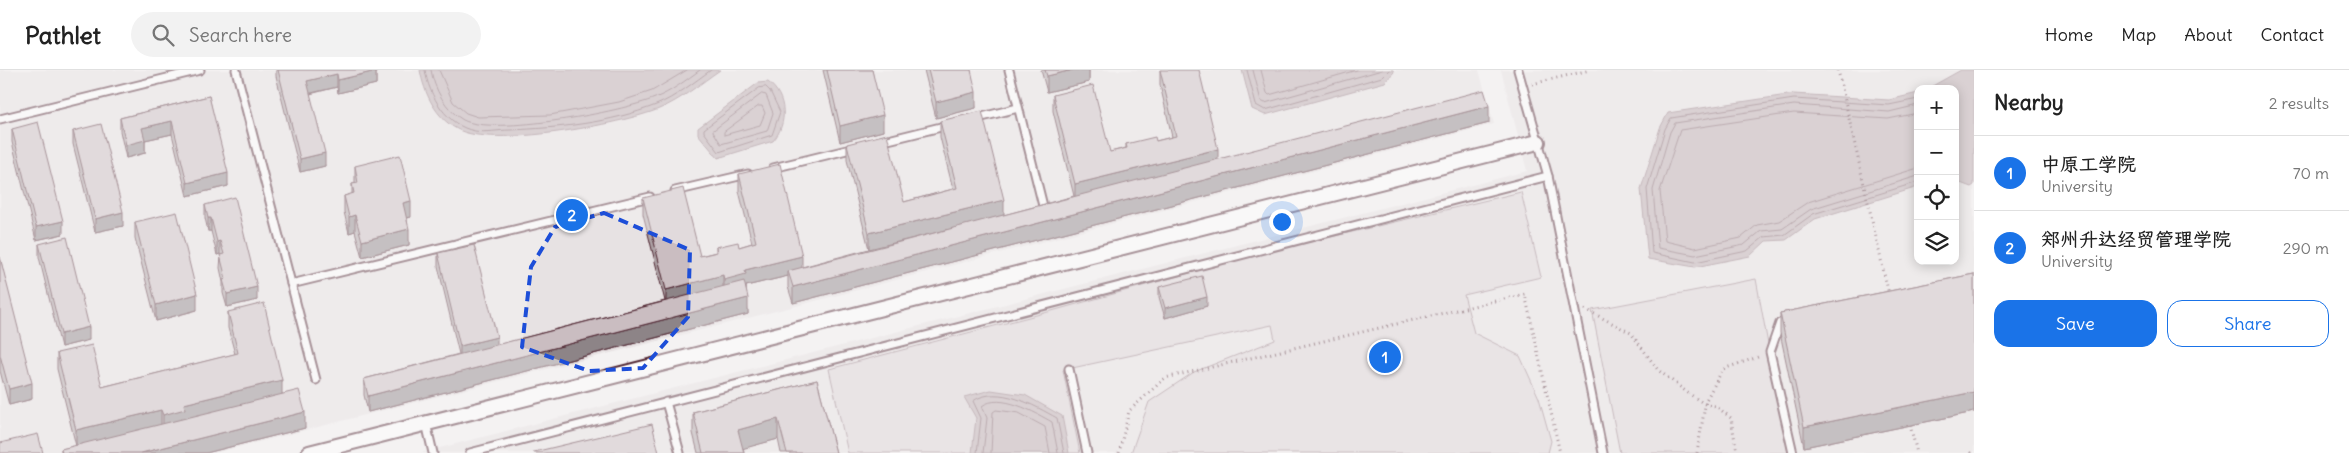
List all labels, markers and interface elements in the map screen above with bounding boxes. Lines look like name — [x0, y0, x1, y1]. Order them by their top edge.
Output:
search box — [131, 12, 481, 57]
text: Pathlet — [25, 20, 101, 50]
icon: search — [149, 21, 177, 49]
text: Search here — [189, 23, 292, 47]
text: Home — [2045, 23, 2093, 46]
text: Map — [2121, 23, 2156, 46]
text: About — [2184, 23, 2232, 46]
text: Contact — [2260, 23, 2324, 46]
map controls — [1914, 85, 1959, 265]
button: + — [1914, 85, 1959, 130]
text: Nearby — [1994, 89, 2064, 116]
text: 2 results — [2269, 93, 2329, 113]
button: − — [1914, 130, 1959, 175]
text: 中原工学院 — [2041, 152, 2136, 176]
text: 1 — [2007, 163, 2013, 183]
text: 70 m — [2293, 163, 2329, 183]
button: locate — [1914, 175, 1959, 220]
text: University — [2041, 176, 2113, 196]
pin: 2 — [556, 196, 588, 234]
your location — [1269, 209, 1295, 235]
button: layers — [1914, 220, 1959, 265]
text: 郑州升达经贸管理学院 — [2041, 227, 2231, 251]
text: 2 — [2006, 238, 2014, 258]
text: 290 m — [2283, 238, 2329, 258]
text: University — [2041, 251, 2113, 271]
button: Save — [1994, 300, 2157, 347]
button: Share — [2167, 300, 2329, 347]
pin: 1 — [1369, 338, 1401, 376]

